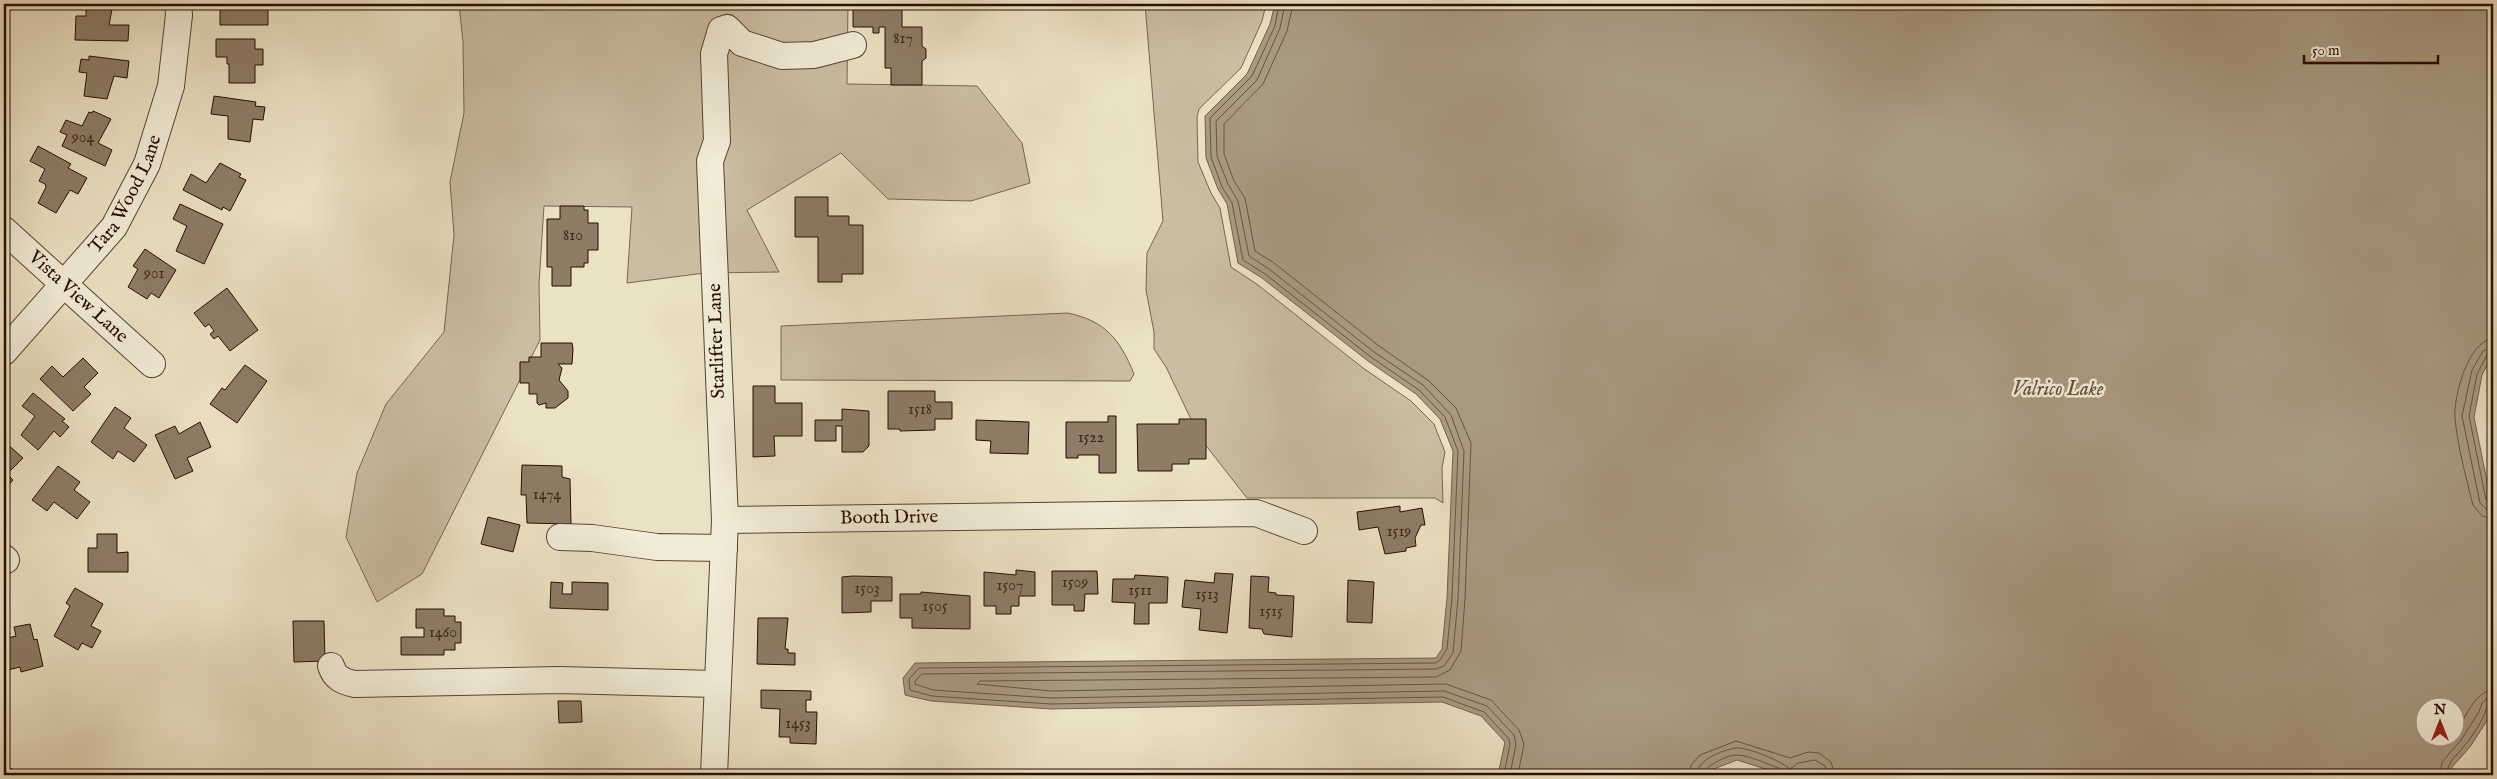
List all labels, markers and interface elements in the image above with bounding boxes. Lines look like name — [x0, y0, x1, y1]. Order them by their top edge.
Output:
house number: 817 — [893, 29, 913, 49]
scale bar — [2304, 32, 2438, 64]
text: 50 m — [2312, 41, 2340, 60]
house number: 904 — [71, 128, 95, 148]
street label: Tara Wood Lane — [84, 132, 167, 259]
house number: 810 — [563, 226, 583, 246]
street label: Vista View Lane — [22, 245, 133, 349]
house number: 901 — [143, 264, 164, 284]
street label: Starlifter Lane — [703, 283, 731, 399]
water label: Valrico Lake — [2013, 377, 2104, 402]
house number: 1518 — [908, 400, 932, 420]
house number: 1522 — [1078, 428, 1104, 448]
house number: 1474 — [533, 485, 561, 505]
street label: Booth Drive — [840, 505, 939, 530]
house number: 1519 — [1387, 522, 1411, 542]
house number: 1509 — [1062, 573, 1088, 593]
house number: 1507 — [996, 576, 1024, 596]
house number: 1503 — [854, 579, 880, 599]
house number: 1511 — [1128, 581, 1152, 601]
house number: 1513 — [1195, 585, 1219, 605]
house number: 1505 — [922, 597, 948, 617]
house number: 1515 — [1259, 602, 1283, 622]
house number: 1460 — [429, 623, 457, 643]
north arrow — [2414, 696, 2464, 746]
text: N — [2433, 701, 2446, 719]
house number: 1453 — [785, 714, 811, 734]

